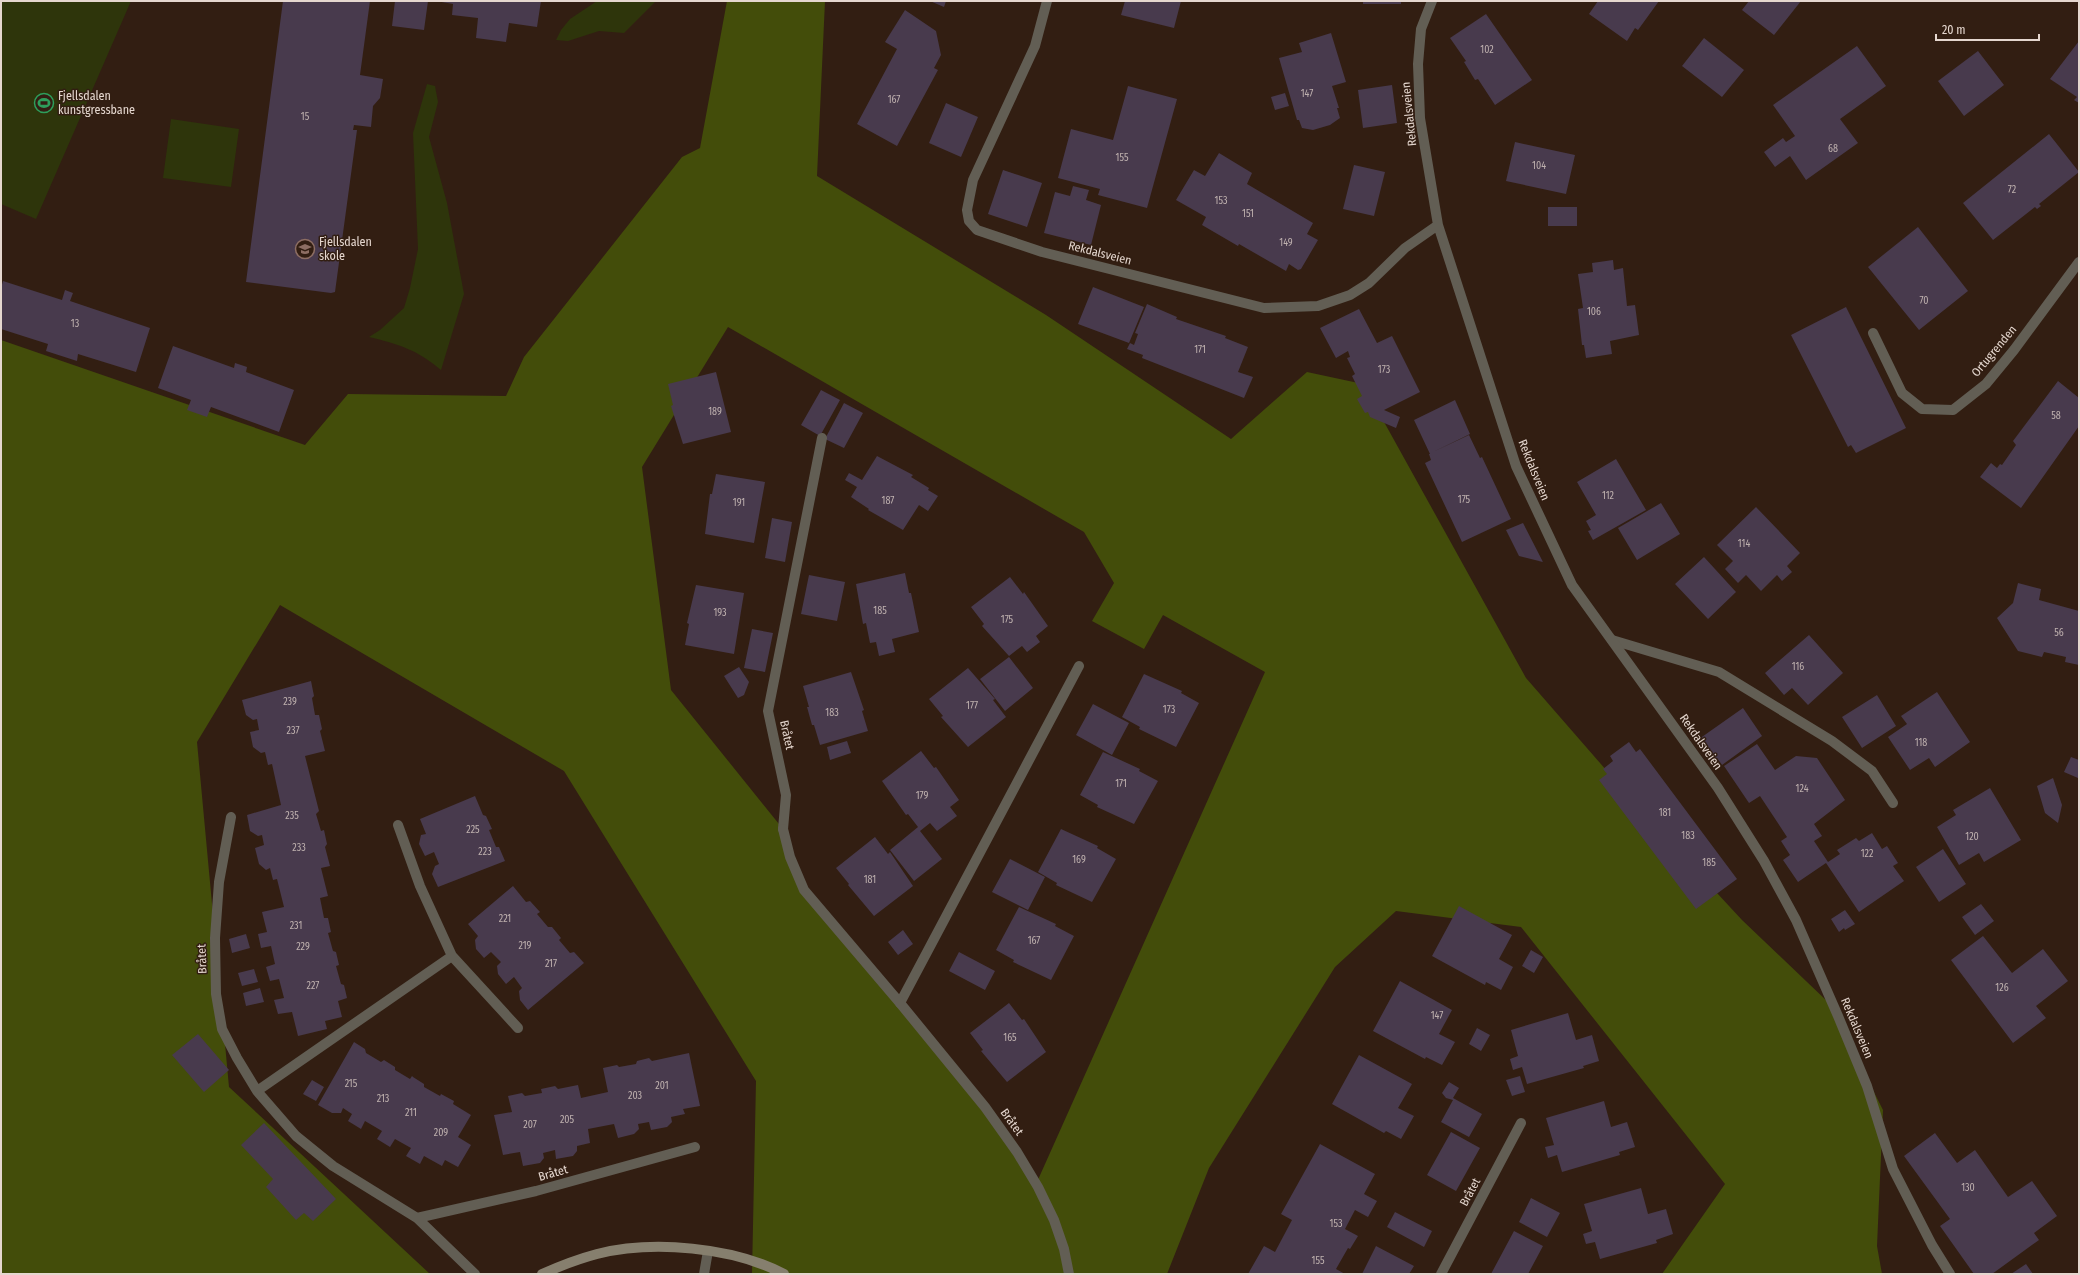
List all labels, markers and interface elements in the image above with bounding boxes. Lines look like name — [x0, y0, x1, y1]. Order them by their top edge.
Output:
scale bar — [1936, 16, 2039, 42]
text: 20 m — [1942, 23, 1966, 37]
house number: 102 — [1480, 44, 1494, 56]
street label: Rekdalsveien — [1399, 81, 1419, 147]
house number: 147 — [1301, 88, 1313, 100]
place label: Fjellsdalen kunstgressbane — [58, 89, 135, 117]
sports icon: Fjellsdalen kunstgressbane — [33, 92, 55, 114]
house number: 167 — [888, 94, 900, 106]
house number: 15 — [301, 111, 310, 123]
house number: 68 — [1828, 143, 1838, 155]
house number: 155 — [1115, 152, 1129, 164]
house number: 104 — [1532, 160, 1546, 172]
house number: 72 — [2008, 184, 2017, 196]
house number: 153 — [1215, 195, 1228, 207]
house number: 151 — [1242, 208, 1254, 220]
place label: Fjellsdalen skole — [319, 235, 372, 263]
house number: 149 — [1279, 237, 1293, 249]
school or university icon: Fjellsdalen skole — [294, 238, 316, 260]
street label: Rekdalsveien — [1067, 238, 1133, 268]
house number: 70 — [1919, 295, 1929, 307]
house number: 106 — [1587, 306, 1601, 318]
house number: 13 — [71, 318, 80, 330]
street label: Ortugrenden — [1969, 323, 2019, 379]
house number: 171 — [1194, 344, 1206, 356]
house number: 173 — [1378, 364, 1391, 376]
house number: 189 — [708, 406, 722, 418]
house number: 58 — [2051, 410, 2061, 422]
street label: Rekdalsveien — [1515, 437, 1553, 503]
house number: 112 — [1602, 490, 1615, 502]
house number: 175 — [1458, 494, 1471, 506]
house number: 187 — [882, 495, 894, 507]
house number: 191 — [733, 497, 745, 509]
house number: 114 — [1738, 538, 1750, 550]
house number: 185 — [873, 605, 887, 617]
house number: 193 — [713, 607, 727, 619]
house number: 175 — [1001, 614, 1014, 626]
house number: 56 — [2054, 627, 2064, 639]
house number: 116 — [1792, 661, 1804, 673]
house number: 239 — [283, 696, 297, 708]
house number: 177 — [966, 700, 978, 712]
house number: 173 — [1163, 704, 1176, 716]
house number: 183 — [825, 707, 839, 719]
street label: Rekdalsveien — [1677, 712, 1725, 772]
street label: Bråtet — [777, 719, 797, 751]
house number: 237 — [287, 725, 299, 737]
house number: 118 — [1915, 737, 1927, 749]
house number: 171 — [1115, 778, 1127, 790]
house number: 124 — [1796, 783, 1809, 795]
house number: 179 — [916, 790, 928, 802]
house number: 181 — [1659, 807, 1671, 819]
house number: 235 — [285, 810, 299, 822]
house number: 225 — [466, 824, 480, 836]
house number: 183 — [1681, 830, 1695, 842]
house number: 120 — [1965, 831, 1979, 843]
house number: 233 — [292, 842, 306, 854]
house number: 223 — [478, 846, 492, 858]
house number: 122 — [1861, 848, 1874, 860]
house number: 169 — [1072, 854, 1086, 866]
house number: 185 — [1702, 857, 1716, 869]
house number: 181 — [864, 874, 876, 886]
house number: 221 — [499, 913, 511, 925]
house number: 231 — [290, 920, 302, 932]
house number: 167 — [1028, 935, 1040, 947]
house number: 219 — [519, 940, 532, 952]
house number: 229 — [296, 941, 310, 953]
street label: Bråtet — [194, 944, 210, 974]
house number: 217 — [545, 958, 557, 970]
house number: 227 — [307, 980, 319, 992]
house number: 126 — [1995, 982, 2009, 994]
street label: Rekdalsveien — [1838, 996, 1876, 1060]
house number: 147 — [1431, 1010, 1443, 1022]
house number: 165 — [1003, 1032, 1017, 1044]
house number: 215 — [345, 1078, 358, 1090]
house number: 201 — [655, 1080, 669, 1092]
house number: 203 — [628, 1090, 643, 1102]
house number: 213 — [377, 1093, 390, 1105]
street label: Bråtet — [998, 1106, 1026, 1138]
house number: 211 — [405, 1107, 417, 1119]
house number: 205 — [560, 1114, 575, 1126]
house number: 207 — [523, 1119, 537, 1131]
house number: 209 — [434, 1127, 448, 1139]
street label: Bråtet — [537, 1162, 569, 1184]
street label: Bråtet — [1457, 1175, 1483, 1208]
house number: 130 — [1961, 1182, 1975, 1194]
house number: 153 — [1330, 1218, 1343, 1230]
house number: 155 — [1311, 1255, 1325, 1267]

